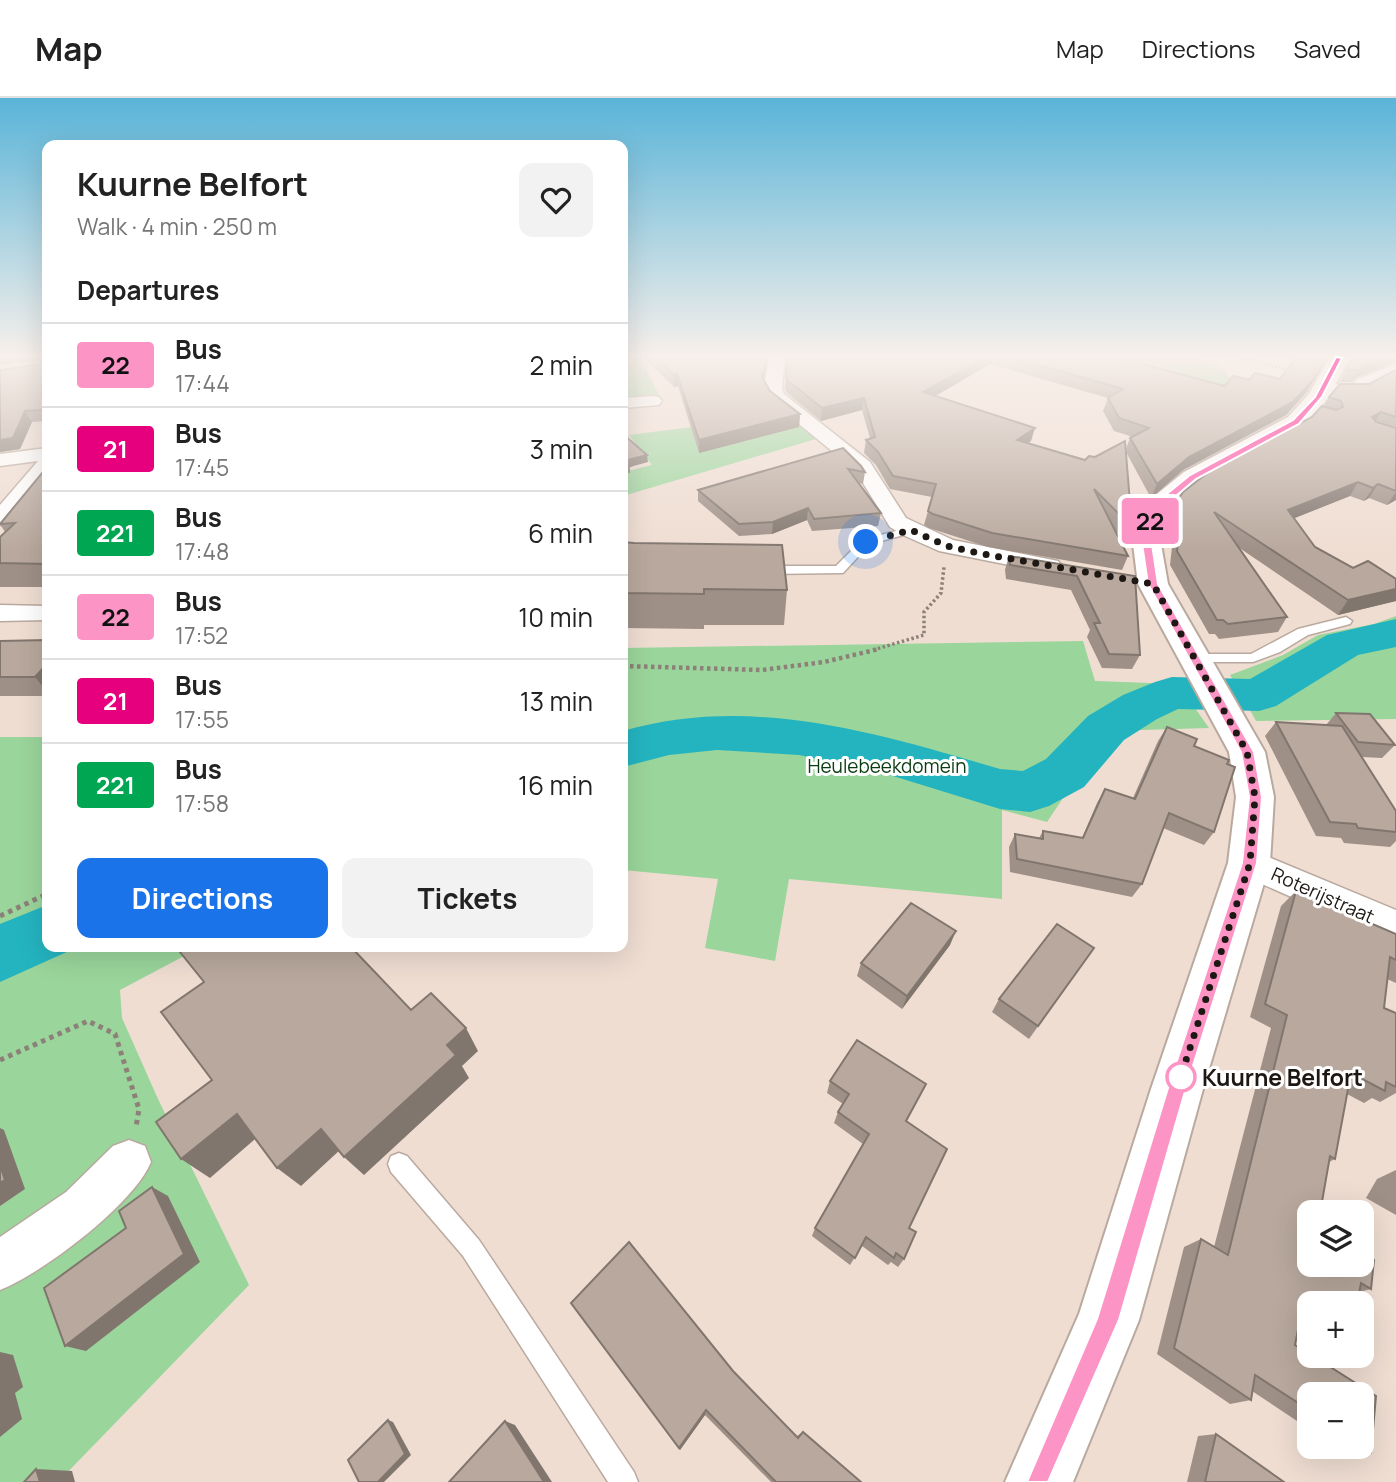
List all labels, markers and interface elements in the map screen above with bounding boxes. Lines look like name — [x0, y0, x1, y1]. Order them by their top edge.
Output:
text: Map — [35, 26, 103, 71]
text: Map — [1056, 32, 1104, 65]
text: Directions — [1142, 32, 1255, 65]
text: Saved — [1293, 32, 1361, 65]
text: Kuurne Belfort — [77, 161, 308, 206]
button: heart — [519, 163, 593, 237]
text: Walk · 4 min · 250 m — [77, 210, 277, 242]
text: Departures — [77, 272, 219, 308]
text: Bus — [175, 331, 222, 367]
text: 2 min — [529, 347, 593, 383]
text: 22 — [101, 348, 130, 381]
text: 17:44 — [175, 367, 230, 399]
text: Bus — [175, 415, 222, 451]
text: 3 min — [530, 431, 593, 467]
text: 21 — [103, 432, 128, 465]
text: 17:45 — [175, 451, 229, 483]
line badge: 22 — [1118, 498, 1182, 544]
text: Bus — [175, 499, 222, 535]
text: 22 — [1136, 504, 1164, 537]
text: 6 min — [528, 515, 593, 551]
text: 221 — [96, 516, 135, 549]
your location — [848, 524, 883, 559]
text: 17:48 — [175, 535, 229, 567]
text: Bus — [175, 583, 222, 619]
text: 10 min — [518, 599, 593, 635]
text: 22 — [101, 600, 130, 633]
text: 17:52 — [175, 619, 228, 651]
text: Bus — [175, 667, 222, 703]
text: 13 min — [520, 683, 593, 719]
text: 21 — [103, 684, 128, 717]
text: 17:55 — [175, 703, 229, 735]
text: Bus — [175, 751, 222, 787]
park label: Heulebeekdomein — [807, 753, 967, 779]
text: 16 min — [518, 767, 593, 803]
text: 221 — [96, 768, 135, 801]
text: 17:58 — [175, 787, 229, 819]
button: Directions — [77, 858, 328, 938]
button: Tickets — [342, 858, 593, 938]
street label: Roterijstraat — [1267, 861, 1379, 929]
place label: Kuurne Belfort — [1202, 1061, 1363, 1093]
marker: Kuurne Belfort — [1166, 1062, 1196, 1092]
map controls — [1297, 1200, 1374, 1459]
button: layers — [1297, 1200, 1374, 1277]
button: + — [1297, 1291, 1374, 1368]
button: − — [1297, 1382, 1374, 1459]

